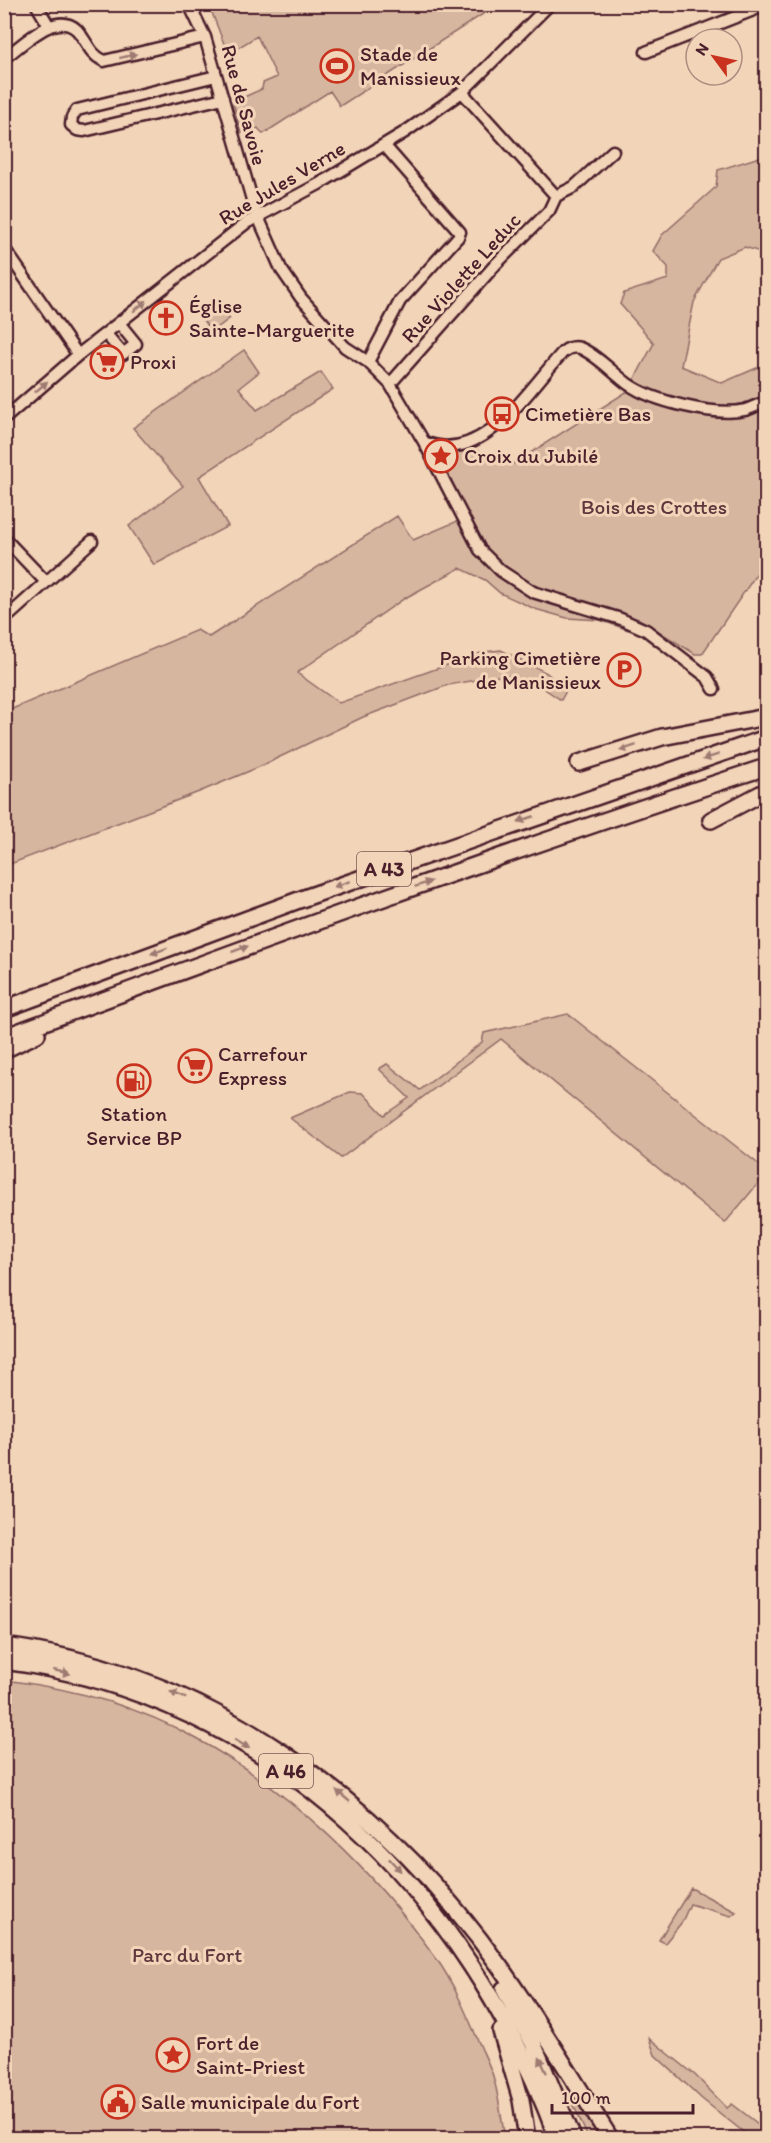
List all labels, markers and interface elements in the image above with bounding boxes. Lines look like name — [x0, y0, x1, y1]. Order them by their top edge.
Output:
north arrow — [684, 27, 744, 87]
text: N — [691, 39, 713, 59]
place label: Stade de Manissieux — [360, 41, 461, 90]
street label: Rue de Savoie — [216, 42, 273, 168]
sports icon: Stade de Manissieux — [319, 48, 355, 84]
one-way arrow — [118, 50, 137, 60]
street label: Rue Jules Verne — [214, 135, 349, 230]
street label: Rue Violette Leduc — [396, 207, 526, 348]
place label: Église Sainte-Marguerite — [189, 293, 355, 342]
one-way arrow — [132, 300, 147, 312]
church icon: Église Sainte-Marguerite — [148, 300, 184, 336]
supermarket icon: Proxi — [89, 344, 125, 380]
place label: Proxi — [130, 349, 176, 374]
one-way arrow — [33, 381, 48, 394]
bus stop icon: Cimetière Bas — [484, 396, 520, 432]
place label: Cimetière Bas — [525, 401, 651, 426]
place icon: Croix du Jubilé — [423, 438, 459, 474]
place label: Croix du Jubilé — [464, 443, 598, 468]
park label: Bois des Crottes — [581, 494, 727, 519]
place label: Parking Cimetière de Manissieux — [439, 645, 601, 694]
parking icon: Parking Cimetière de Manissieux — [606, 652, 642, 688]
one-way arrow — [619, 743, 637, 753]
one-way arrow — [702, 753, 720, 762]
one-way arrow — [517, 815, 535, 825]
road number: A 43 — [357, 852, 411, 886]
one-way arrow — [414, 878, 432, 888]
one-way arrow — [333, 880, 351, 890]
one-way arrow — [231, 944, 249, 954]
one-way arrow — [150, 946, 168, 956]
place label: Carrefour Express — [218, 1041, 308, 1090]
supermarket icon: Carrefour Express — [177, 1048, 213, 1084]
fuel station icon: Station Service BP — [116, 1063, 152, 1099]
place label: Station Service BP — [86, 1101, 182, 1150]
one-way arrow — [53, 1668, 71, 1678]
one-way arrow — [168, 1690, 186, 1700]
one-way arrow — [234, 1739, 251, 1749]
road number: A 46 — [259, 1754, 313, 1788]
one-way arrow — [335, 1790, 351, 1803]
one-way arrow — [387, 1858, 401, 1872]
park label: Parc du Fort — [132, 1942, 242, 1967]
place label: Fort de Saint-Priest — [196, 2030, 305, 2079]
place icon: Fort de Saint-Priest — [155, 2037, 191, 2073]
one-way arrow — [538, 2057, 547, 2074]
scale bar — [552, 2077, 693, 2115]
public building icon: Salle municipale du Fort — [100, 2084, 136, 2120]
text: 100 m — [561, 2087, 611, 2109]
place label: Salle municipale du Fort — [141, 2089, 360, 2114]

